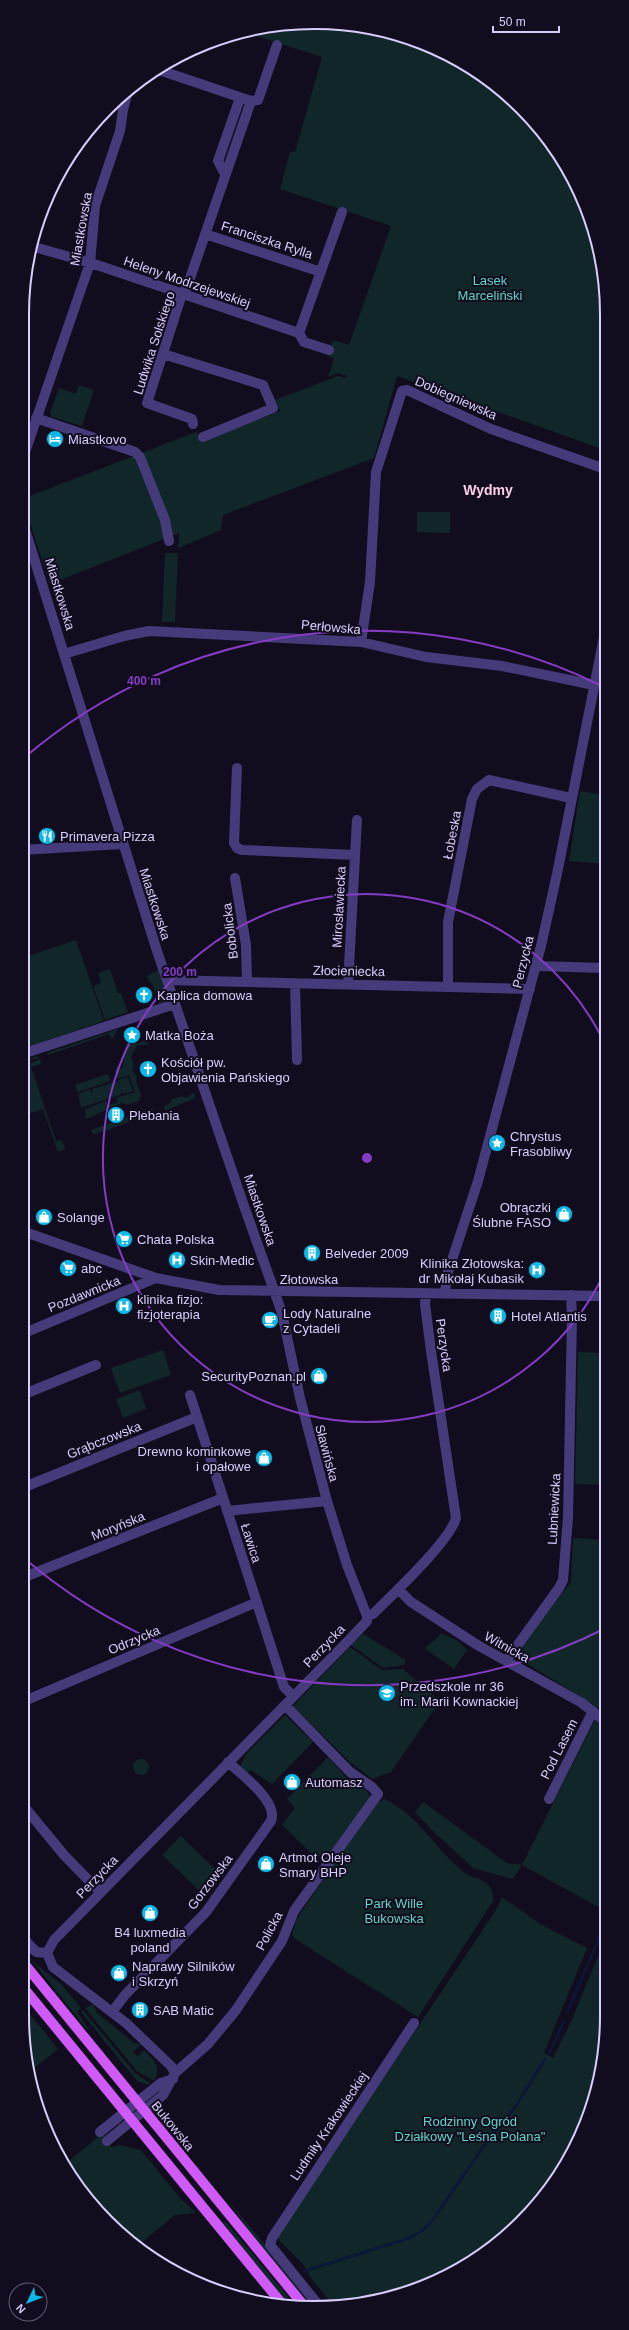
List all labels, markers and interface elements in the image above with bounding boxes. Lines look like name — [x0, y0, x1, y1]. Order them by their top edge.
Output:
scale bar — [493, 8, 559, 34]
text: 50 m — [499, 15, 526, 29]
street label: Miastkowska — [67, 190, 95, 267]
street label: Franciszka Rylla — [219, 218, 315, 262]
street label: Heleny Modrzejewskiej — [122, 253, 252, 311]
park label: Lasek Marceliński — [457, 273, 523, 303]
street label: Ludwika Solskiego — [130, 289, 178, 397]
street label: Dobiegniewska — [413, 373, 500, 423]
hotel icon: Miastkovo — [45, 429, 65, 449]
place label: Miastkovo — [68, 432, 127, 447]
district label: Wydmy — [463, 482, 513, 498]
street label: Miastkowska — [42, 556, 78, 633]
street label: Perłowska — [300, 617, 362, 637]
text: 400 m — [127, 674, 161, 688]
street label: Łobeska — [440, 809, 464, 861]
restaurant icon: Primavera Pizza — [37, 826, 57, 846]
place label: Primavera Pizza — [60, 829, 155, 844]
street label: Mirosławiecka — [329, 865, 349, 948]
street label: Miastkowska — [136, 866, 174, 942]
street label: Bobolicka — [219, 901, 241, 960]
street label: Perzycka — [509, 934, 537, 990]
street label: Złocieniecka — [313, 963, 386, 979]
text: 200 m — [163, 965, 197, 979]
church icon: Kaplica domowa — [134, 985, 154, 1005]
place label: Kaplica domowa — [157, 988, 253, 1003]
place icon: Matka Boża — [122, 1025, 142, 1045]
place label: Matka Boża — [145, 1028, 214, 1043]
place label: Kościół pw. Objawienia Pańskiego — [161, 1055, 290, 1085]
church icon: Kościół pw. Objawienia Pańskiego — [138, 1059, 158, 1079]
building icon: Plebania — [106, 1105, 126, 1125]
place label: Plebania — [129, 1108, 180, 1123]
place label: Chrystus Frasobliwy — [510, 1129, 573, 1159]
place icon: Chrystus Frasobliwy — [487, 1133, 507, 1153]
centre of rings — [360, 1151, 374, 1165]
street label: Miastkowska — [241, 1172, 279, 1248]
place label: Obrączki Ślubne FASO — [472, 1200, 551, 1230]
shop icon: Obrączki Ślubne FASO — [554, 1204, 574, 1224]
shop icon: Solange — [34, 1207, 54, 1227]
place label: Solange — [57, 1210, 105, 1225]
supermarket icon: Chata Polska — [114, 1229, 134, 1249]
place label: Chata Polska — [137, 1232, 215, 1247]
building icon: Belveder 2009 — [302, 1243, 322, 1263]
place label: Belveder 2009 — [325, 1246, 409, 1261]
hospital icon: Skin-Medic — [167, 1250, 187, 1270]
place label: Skin-Medic — [190, 1253, 255, 1268]
place label: Klinika Złotowska: dr Mikołaj Kubasik — [419, 1256, 524, 1286]
supermarket icon: abc — [58, 1258, 78, 1278]
hospital icon: Klinika Złotowska: dr Mikołaj Kubasik — [527, 1260, 547, 1280]
place label: abc — [81, 1261, 102, 1276]
street label: Pozdawnicka — [46, 1272, 123, 1315]
street label: Złotowska — [280, 1272, 339, 1287]
place label: klinika fizjo: fizjoterapia — [137, 1292, 203, 1322]
hospital icon: klinika fizjo: fizjoterapia — [114, 1296, 134, 1316]
place label: Lody Naturalne z Cytadeli — [283, 1306, 371, 1336]
building icon: Hotel Atlantis — [488, 1306, 508, 1326]
place label: Hotel Atlantis — [511, 1309, 587, 1324]
cafe icon: Lody Naturalne z Cytadeli — [260, 1310, 280, 1330]
street label: Perzycka — [433, 1317, 455, 1373]
shop icon: SecurityPoznan.pl — [309, 1366, 329, 1386]
place label: SecurityPoznan.pl — [201, 1369, 306, 1384]
street label: Grąbczowska — [65, 1418, 144, 1462]
street label: Sławińska — [312, 1423, 342, 1484]
place label: Drewno kominkowe i opałowe — [138, 1444, 251, 1474]
shop icon: Drewno kominkowe i opałowe — [254, 1448, 274, 1468]
street label: Lubniewicka — [545, 1472, 563, 1545]
street label: Moryńska — [89, 1508, 148, 1544]
street label: Ławica — [238, 1521, 265, 1565]
street label: Perzycka — [300, 1621, 348, 1670]
street label: Odrzycka — [106, 1622, 163, 1658]
street label: Witnicka — [482, 1629, 533, 1666]
place label: Przedszkole nr 36 im. Marii Kownackiej — [400, 1679, 519, 1709]
school or university icon: Przedszkole nr 36 im. Marii Kownackiej — [377, 1683, 397, 1703]
street label: Pod Lasem — [537, 1716, 581, 1782]
shop icon: Automasz — [282, 1772, 302, 1792]
place label: Automasz — [305, 1775, 363, 1790]
place label: Artmot Oleje Smary BHP — [279, 1850, 351, 1880]
street label: Gorzowska — [184, 1851, 236, 1912]
street label: Perzycka — [73, 1852, 121, 1901]
shop icon: Artmot Oleje Smary BHP — [256, 1854, 276, 1874]
park label: Park Wille Bukowska — [364, 1896, 424, 1926]
shop icon: B4 luxmedia poland — [140, 1903, 160, 1923]
street label: Policka — [253, 1908, 286, 1953]
place label: B4 luxmedia poland — [114, 1925, 187, 1955]
place label: Naprawy Silników i Skrzyń — [132, 1959, 235, 1989]
shop icon: Naprawy Silników i Skrzyń — [109, 1963, 129, 1983]
building icon: SAB Matic — [130, 2000, 150, 2020]
place label: SAB Matic — [153, 2003, 214, 2018]
street label: Ludmiły Krakowieckiej — [287, 2069, 371, 2183]
street label: Bukowska — [149, 2098, 198, 2154]
park label: Rodzinny Ogród Działkowy "Leśna Polana" — [395, 2114, 546, 2144]
north arrow — [8, 2282, 48, 2322]
text: N — [14, 2302, 28, 2316]

